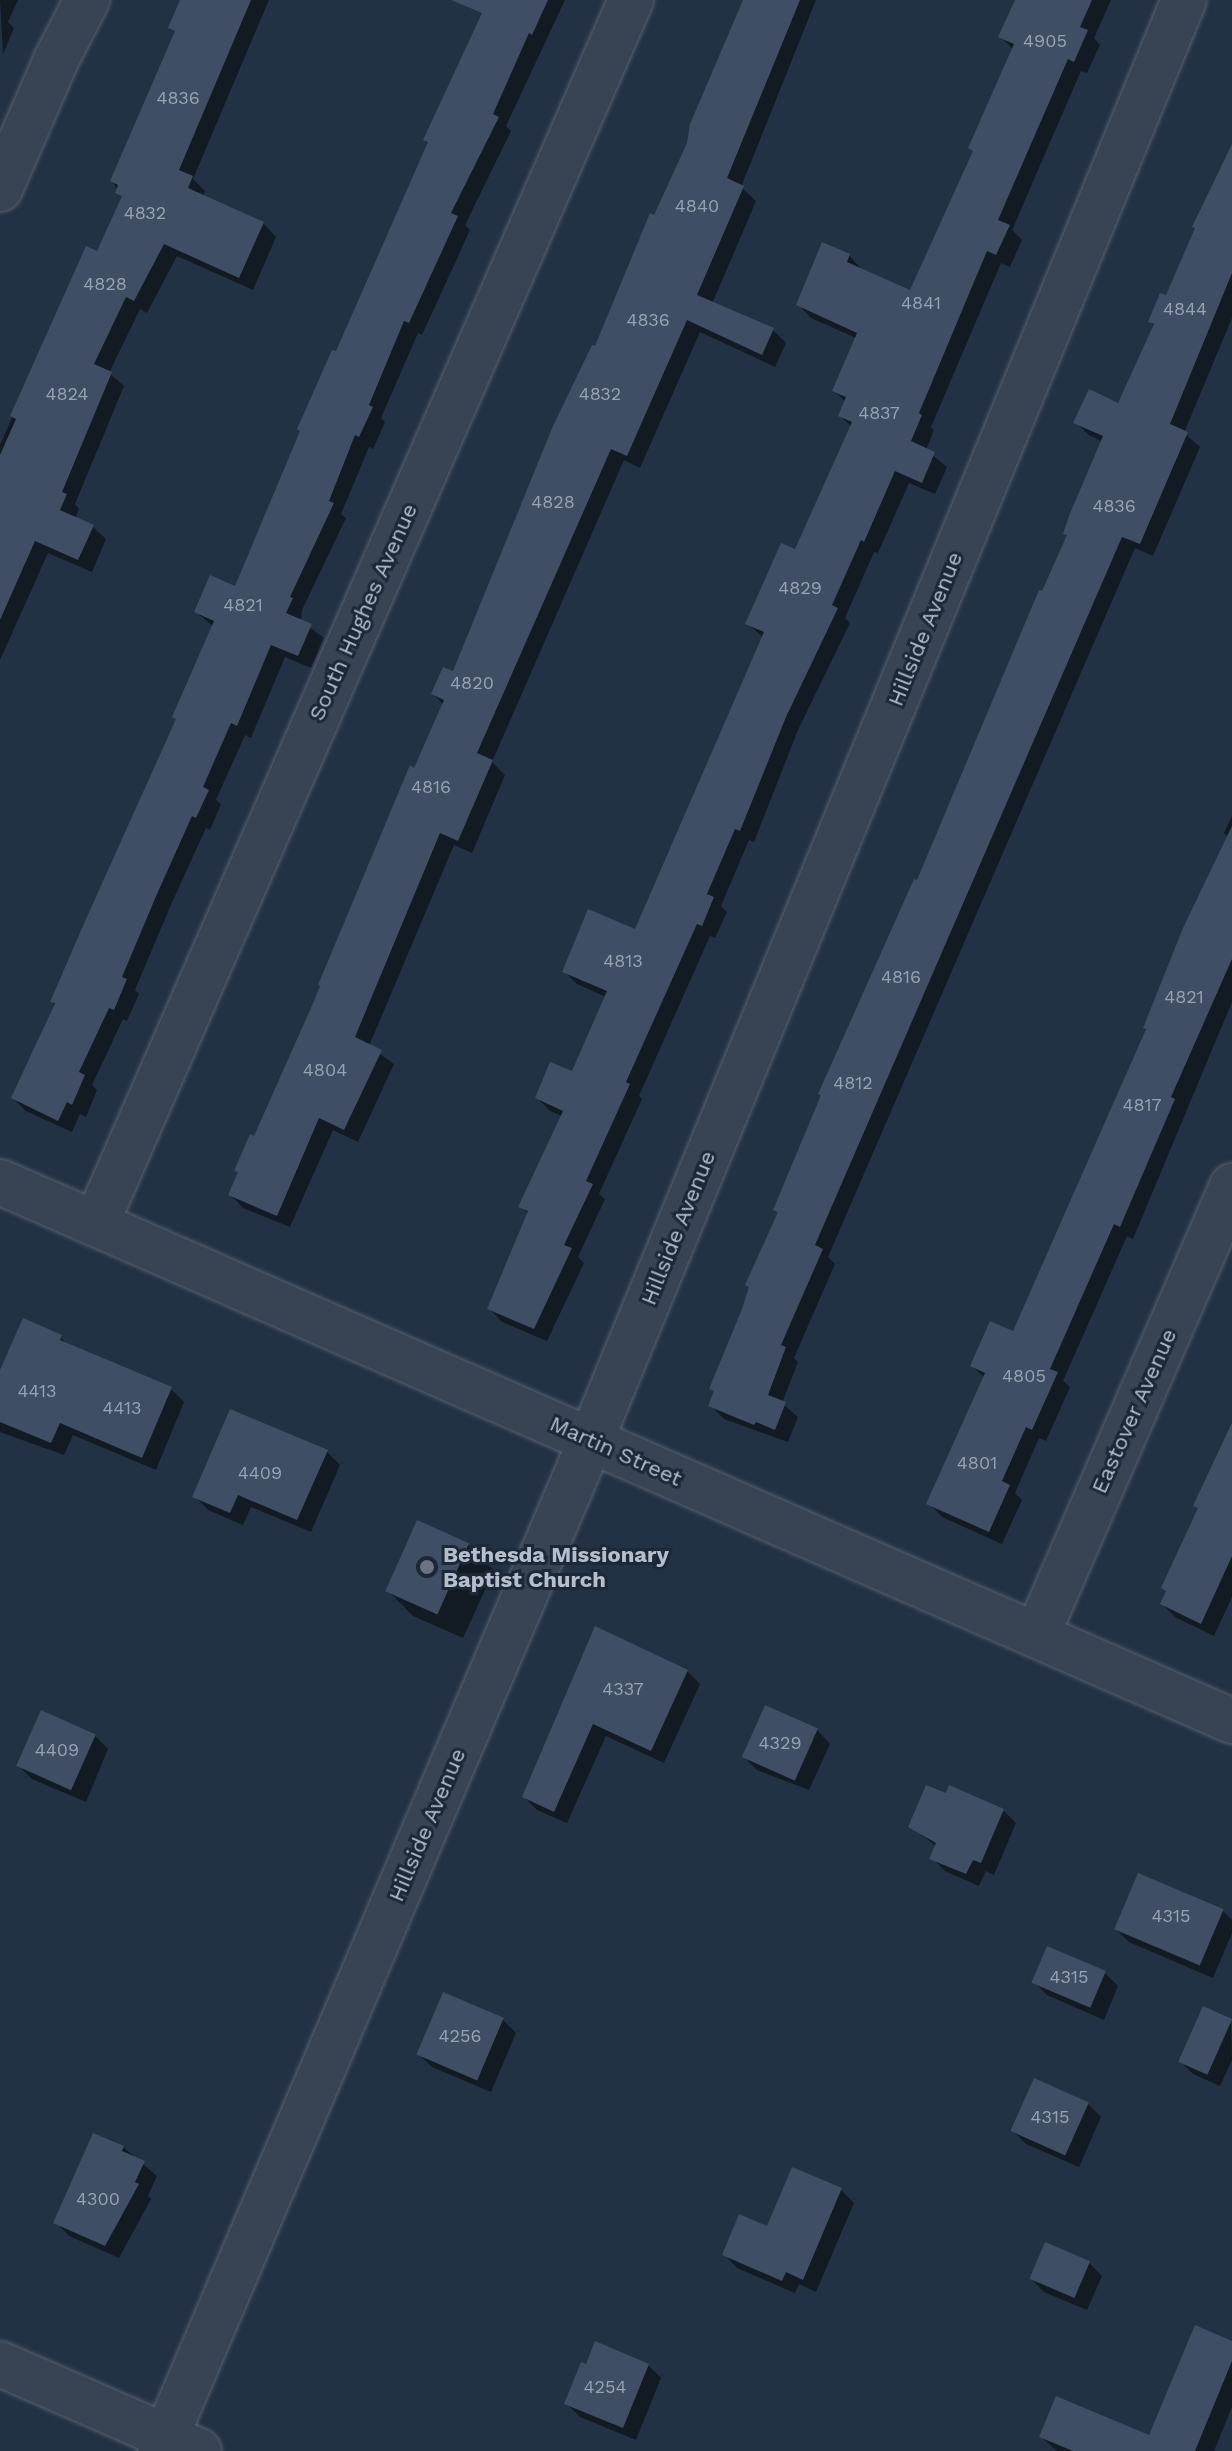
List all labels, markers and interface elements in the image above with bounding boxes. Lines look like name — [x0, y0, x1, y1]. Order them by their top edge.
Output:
house number: 4905 — [1023, 30, 1067, 52]
house number: 4836 — [156, 87, 200, 109]
house number: 4840 — [675, 195, 719, 217]
house number: 4832 — [124, 202, 166, 224]
house number: 4828 — [83, 273, 127, 295]
house number: 4841 — [901, 292, 941, 314]
house number: 4844 — [1163, 298, 1207, 320]
house number: 4836 — [626, 309, 670, 331]
house number: 4824 — [45, 383, 89, 405]
house number: 4832 — [579, 383, 621, 405]
house number: 4837 — [858, 402, 900, 424]
house number: 4828 — [531, 491, 575, 513]
house number: 4836 — [1092, 495, 1136, 517]
street label: South Hughes Avenue — [303, 499, 423, 725]
street label: Hillside Avenue — [882, 548, 968, 710]
house number: 4829 — [778, 577, 822, 599]
house number: 4821 — [223, 594, 263, 616]
house number: 4820 — [450, 672, 494, 694]
house number: 4816 — [411, 776, 451, 798]
house number: 4813 — [603, 950, 643, 972]
house number: 4816 — [881, 966, 921, 988]
house number: 4821 — [1164, 986, 1204, 1008]
house number: 4804 — [303, 1059, 347, 1081]
house number: 4812 — [833, 1072, 873, 1094]
house number: 4817 — [1122, 1094, 1162, 1116]
street label: Hillside Avenue — [635, 1147, 721, 1309]
street label: Eastover Avenue — [1086, 1324, 1182, 1498]
house number: 4805 — [1002, 1365, 1046, 1387]
house number: 4413 — [17, 1380, 57, 1402]
house number: 4413 — [102, 1397, 142, 1419]
street label: Martin Street — [546, 1410, 686, 1492]
house number: 4801 — [957, 1452, 997, 1474]
house number: 4409 — [238, 1462, 282, 1484]
place label: Bethesda Missionary Baptist Church — [443, 1541, 669, 1592]
marker: Bethesda Missionary Baptist Church — [418, 1558, 436, 1576]
house number: 4337 — [602, 1678, 644, 1700]
house number: 4329 — [758, 1732, 802, 1754]
house number: 4409 — [35, 1739, 79, 1761]
street label: Hillside Avenue — [383, 1744, 471, 1906]
house number: 4315 — [1152, 1905, 1190, 1927]
house number: 4315 — [1050, 1966, 1088, 1988]
house number: 4256 — [439, 2025, 481, 2047]
house number: 4315 — [1031, 2106, 1069, 2128]
house number: 4300 — [76, 2188, 120, 2210]
house number: 4254 — [584, 2376, 626, 2398]

